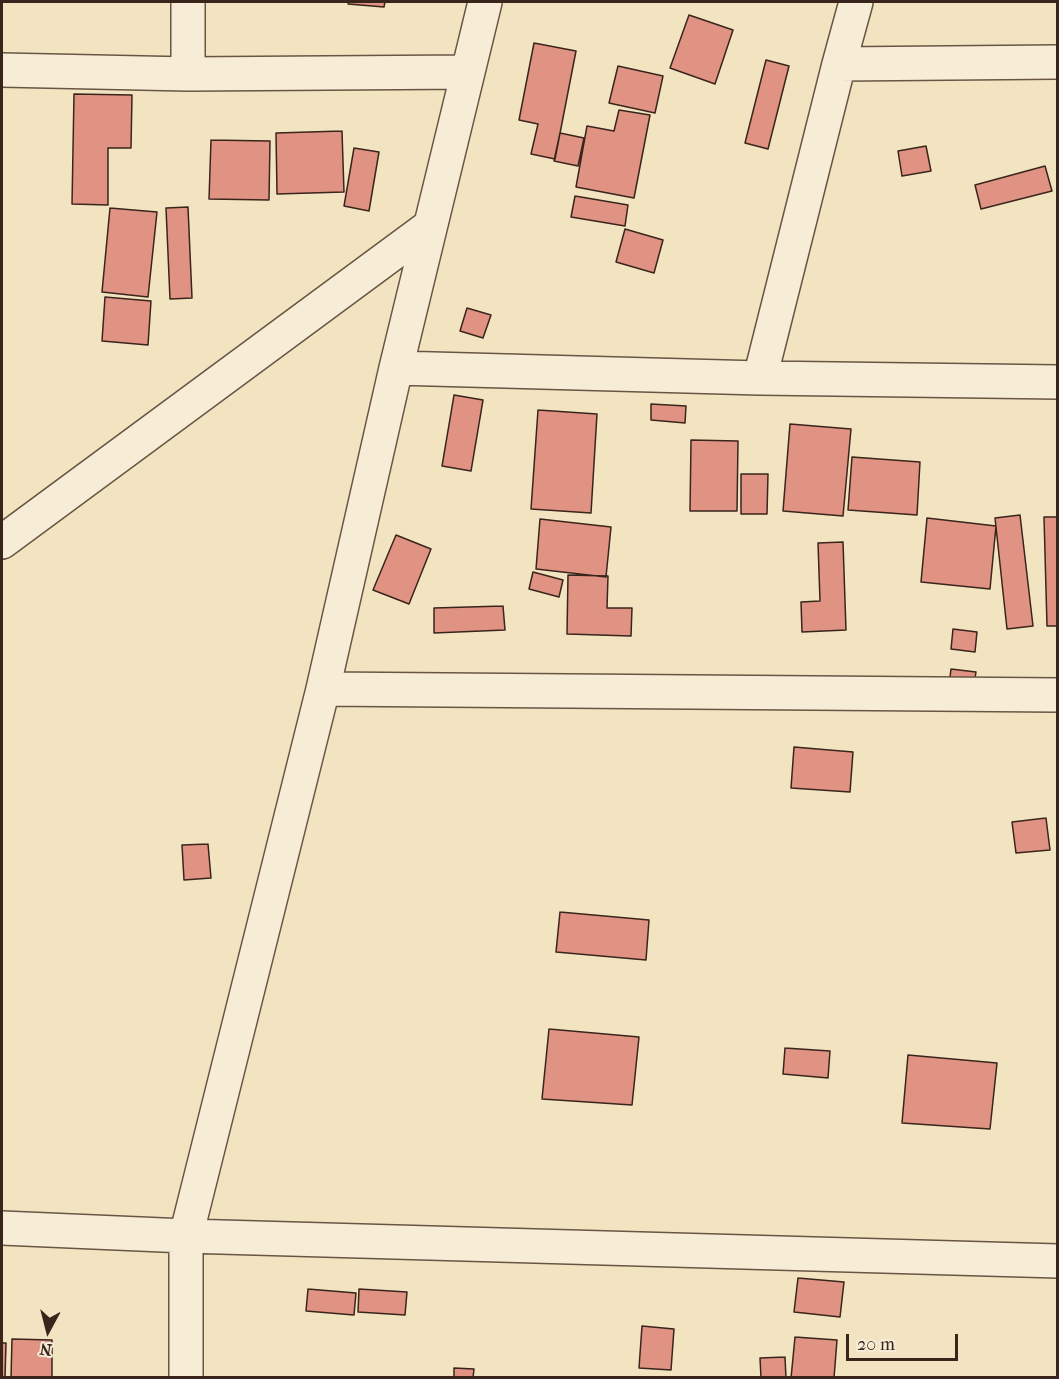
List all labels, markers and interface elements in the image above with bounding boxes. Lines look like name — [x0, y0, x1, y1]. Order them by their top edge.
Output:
north arrow — [18, 1301, 78, 1361]
scale bar — [849, 1322, 962, 1360]
text: 20 m — [857, 1334, 895, 1355]
text: N — [39, 1339, 53, 1360]

